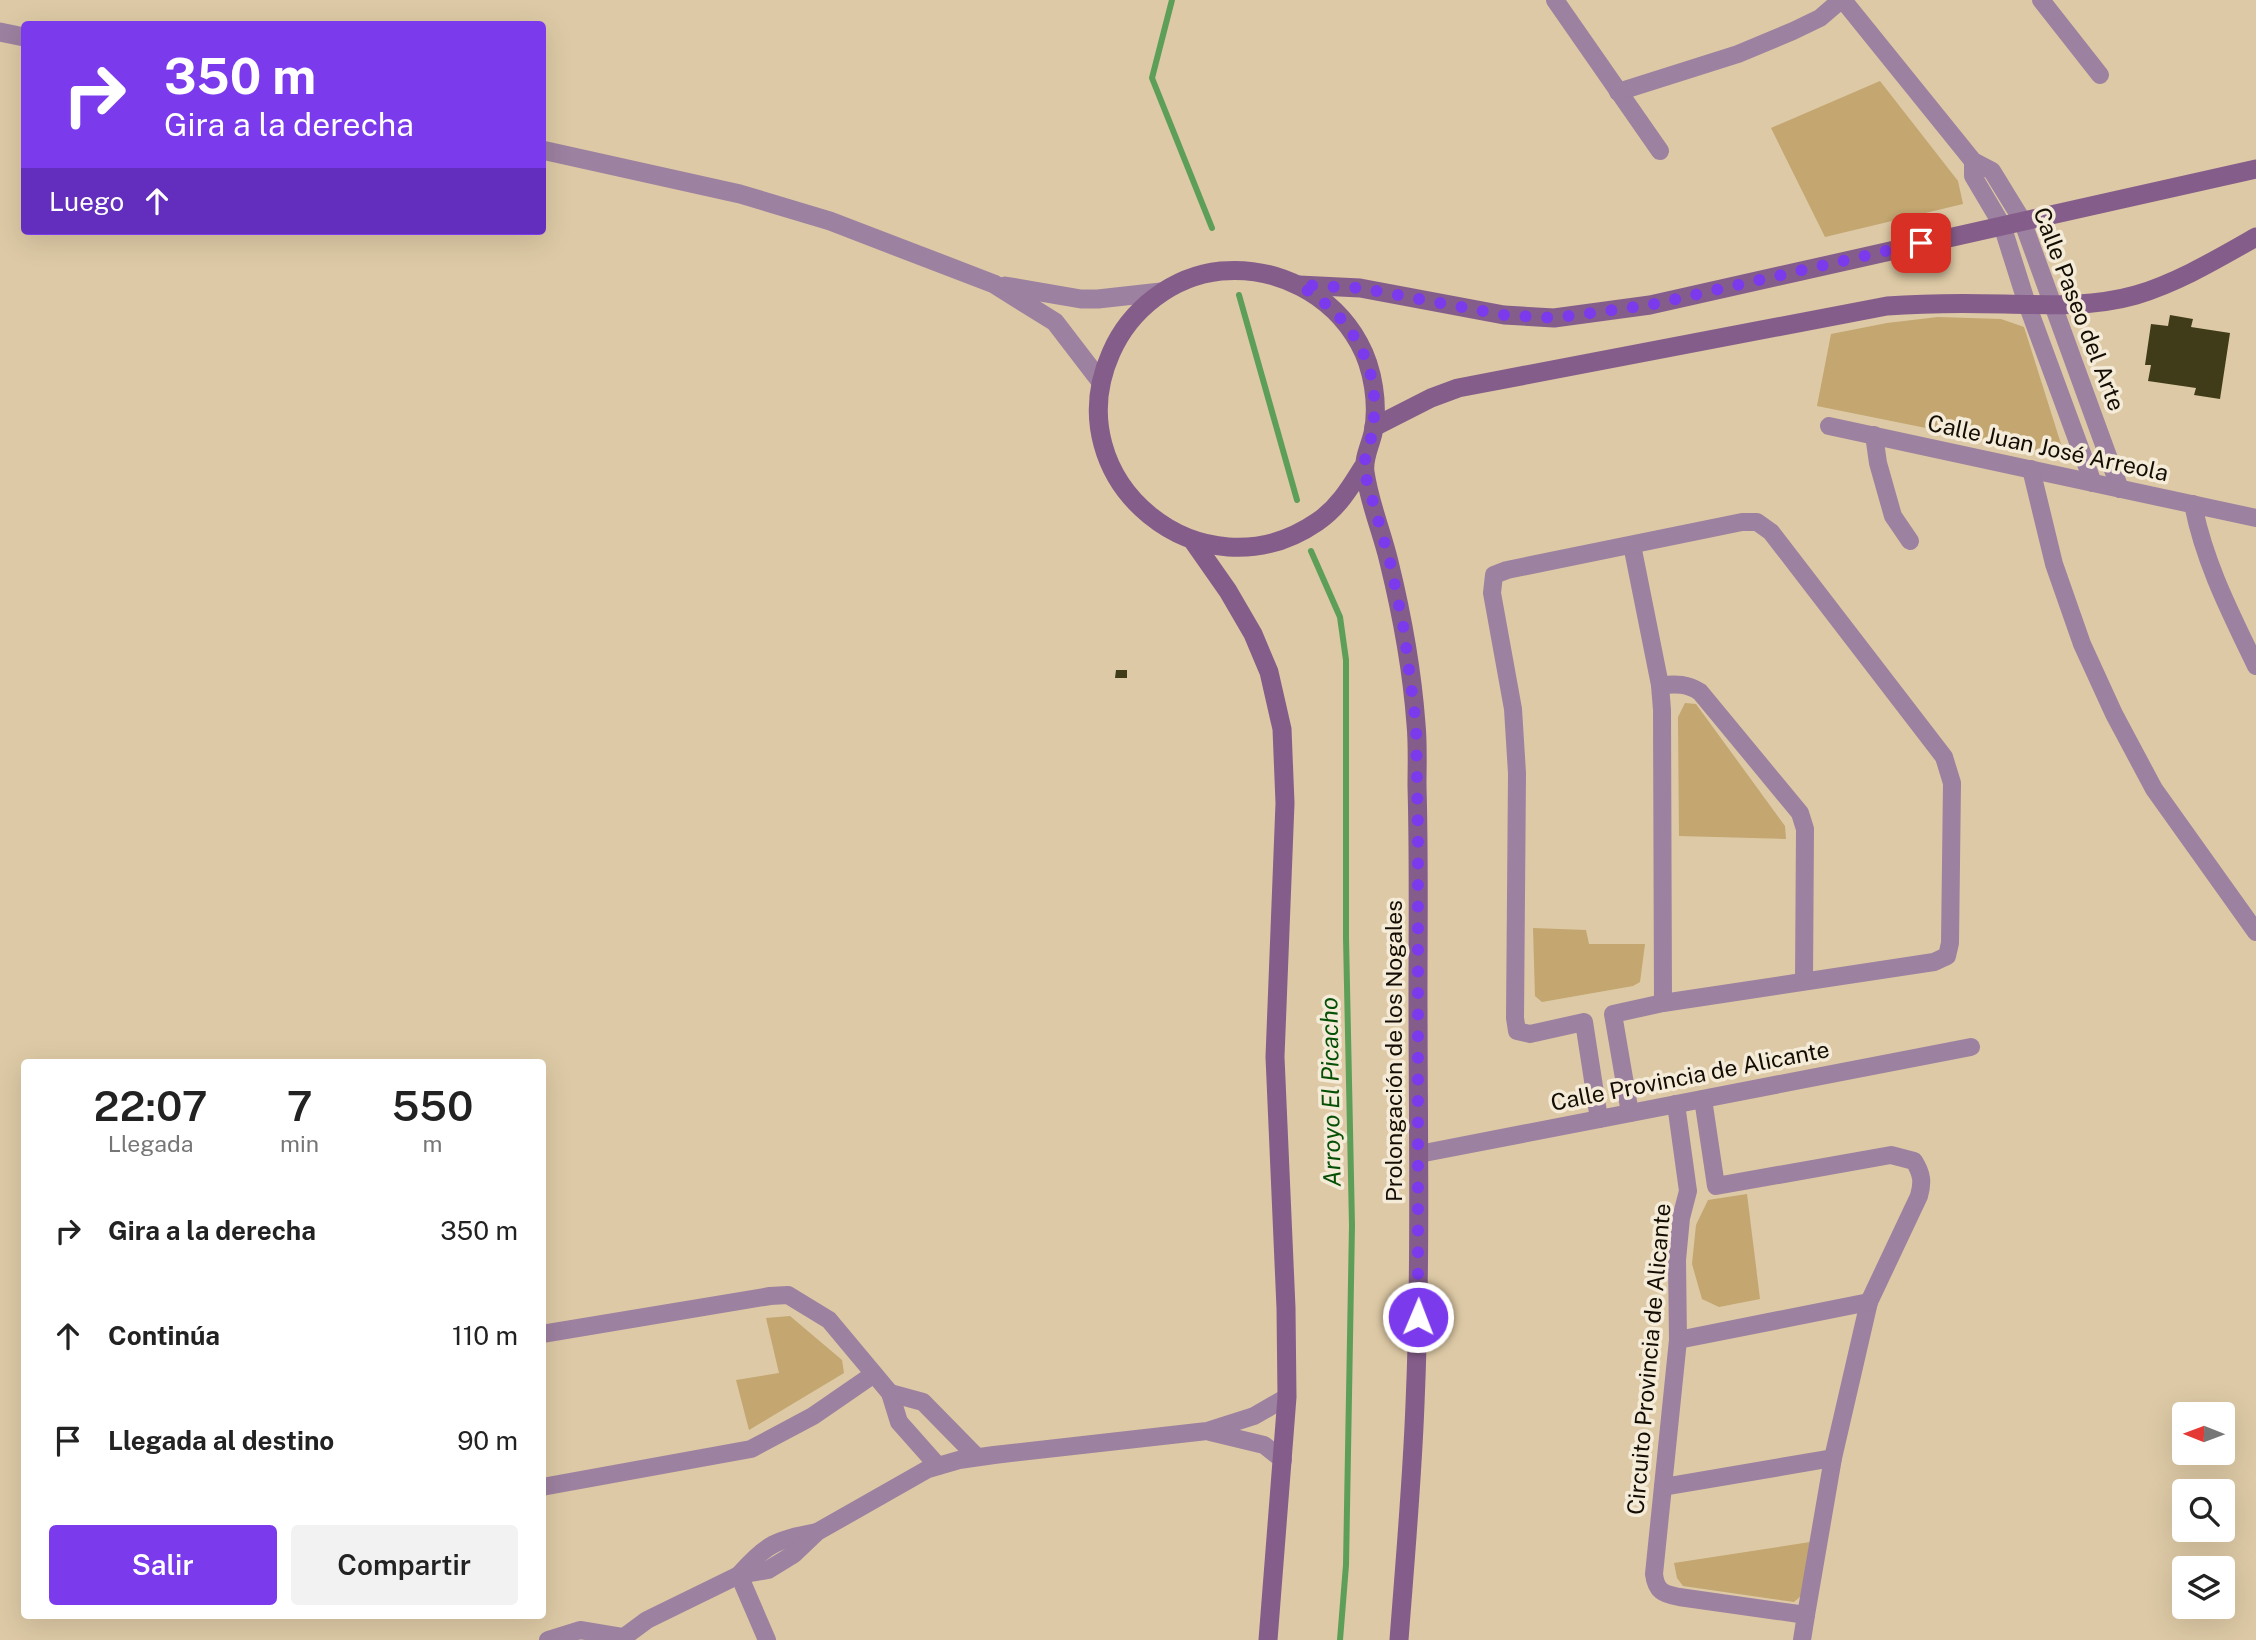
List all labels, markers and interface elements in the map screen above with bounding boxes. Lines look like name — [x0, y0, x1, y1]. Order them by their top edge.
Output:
text: 350 m — [164, 47, 316, 105]
icon: right — [49, 49, 140, 140]
text: Gira a la derecha — [164, 106, 414, 143]
icon: ahead — [138, 182, 176, 220]
text: Luego — [49, 186, 124, 217]
street label: Calle Paseo del Arte — [2028, 203, 2131, 414]
pin — [1891, 213, 1951, 273]
icon: arrive — [1902, 224, 1940, 262]
street label: Calle Juan José Arreola — [1925, 409, 2171, 486]
street label: Prolongación de los Nogales — [1380, 900, 1407, 1202]
water label: Arroyo El Picacho — [1314, 997, 1346, 1187]
street label: Calle Provincia de Alicante — [1548, 1035, 1832, 1116]
text: 22:07 — [94, 1081, 207, 1130]
text: 7 — [287, 1081, 312, 1130]
text: 550 — [392, 1081, 473, 1130]
text: Llegada — [108, 1130, 193, 1157]
text: min — [280, 1130, 319, 1157]
text: m — [423, 1130, 442, 1157]
street label: Circuito Provincia de Alicante — [1621, 1202, 1676, 1516]
icon: right — [49, 1212, 87, 1250]
text: Gira a la derecha — [108, 1215, 316, 1246]
text: 350 m — [440, 1215, 518, 1246]
position arrow — [1381, 1280, 1455, 1354]
icon: ahead — [49, 1317, 87, 1355]
text: Continúa — [108, 1320, 220, 1351]
text: 110 m — [452, 1320, 518, 1351]
north arrow — [2172, 1402, 2235, 1465]
map controls — [2172, 1402, 2235, 1619]
icon: arrive — [49, 1422, 87, 1460]
text: Llegada al destino — [108, 1425, 334, 1456]
text: 90 m — [457, 1425, 518, 1456]
button: search — [2172, 1479, 2235, 1542]
button: Salir — [49, 1525, 277, 1605]
button: Compartir — [291, 1525, 518, 1605]
button: layers — [2172, 1556, 2235, 1619]

